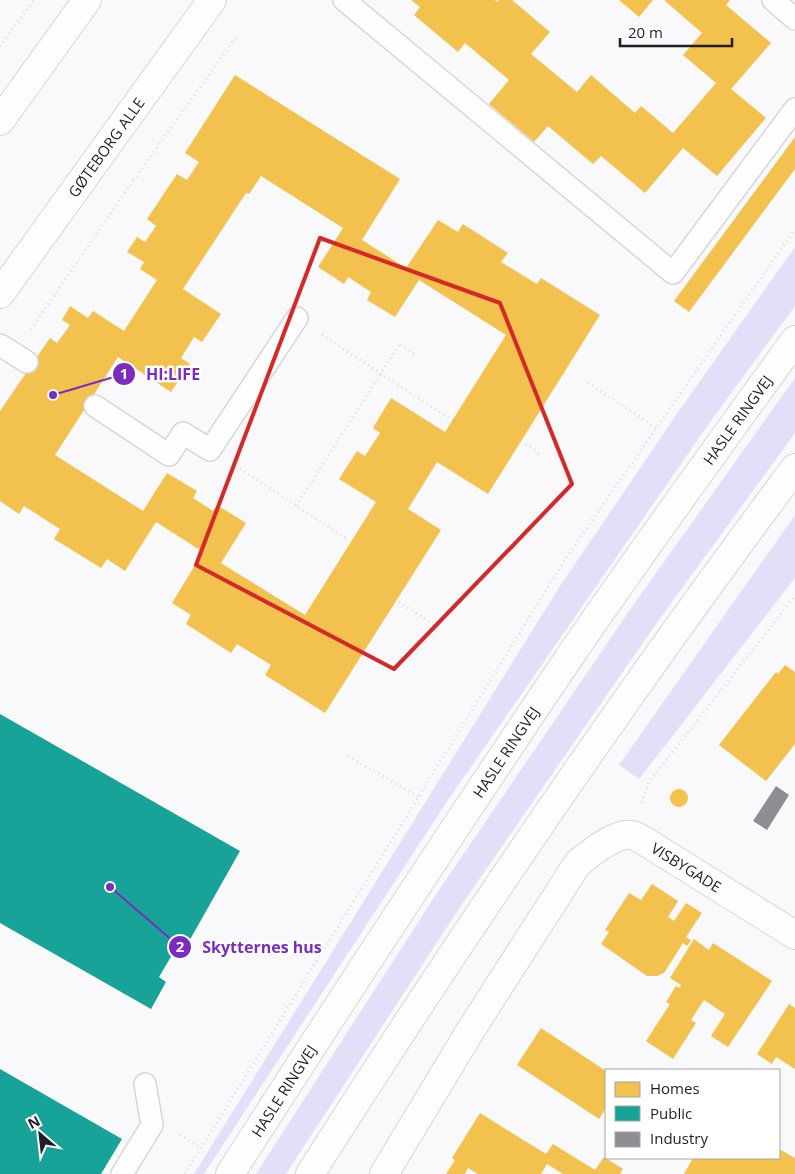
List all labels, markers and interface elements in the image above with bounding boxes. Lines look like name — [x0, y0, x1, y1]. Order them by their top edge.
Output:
scale bar — [620, 15, 732, 47]
text: 20 m — [628, 22, 663, 42]
street label: GØTEBORG ALLE — [63, 93, 149, 201]
callout: HI:LIFE — [111, 358, 210, 389]
text: 1 — [120, 363, 128, 383]
text: HI:LIFE — [146, 363, 200, 385]
street label: HASLE RINGVEJ — [698, 371, 776, 469]
street label: HASLE RINGVEJ — [468, 702, 543, 802]
street label: VISBYGADE — [648, 838, 725, 897]
callout: Skytternes hus — [167, 932, 332, 963]
text: 2 — [176, 936, 185, 956]
text: Skytternes hus — [202, 936, 322, 958]
street label: HASLE RINGVEJ — [246, 1041, 321, 1141]
legend — [605, 1069, 780, 1159]
text: Homes — [650, 1078, 700, 1098]
text: Public — [650, 1103, 692, 1123]
north arrow — [15, 1109, 65, 1159]
text: N — [24, 1111, 43, 1133]
text: Industry — [650, 1128, 708, 1148]

